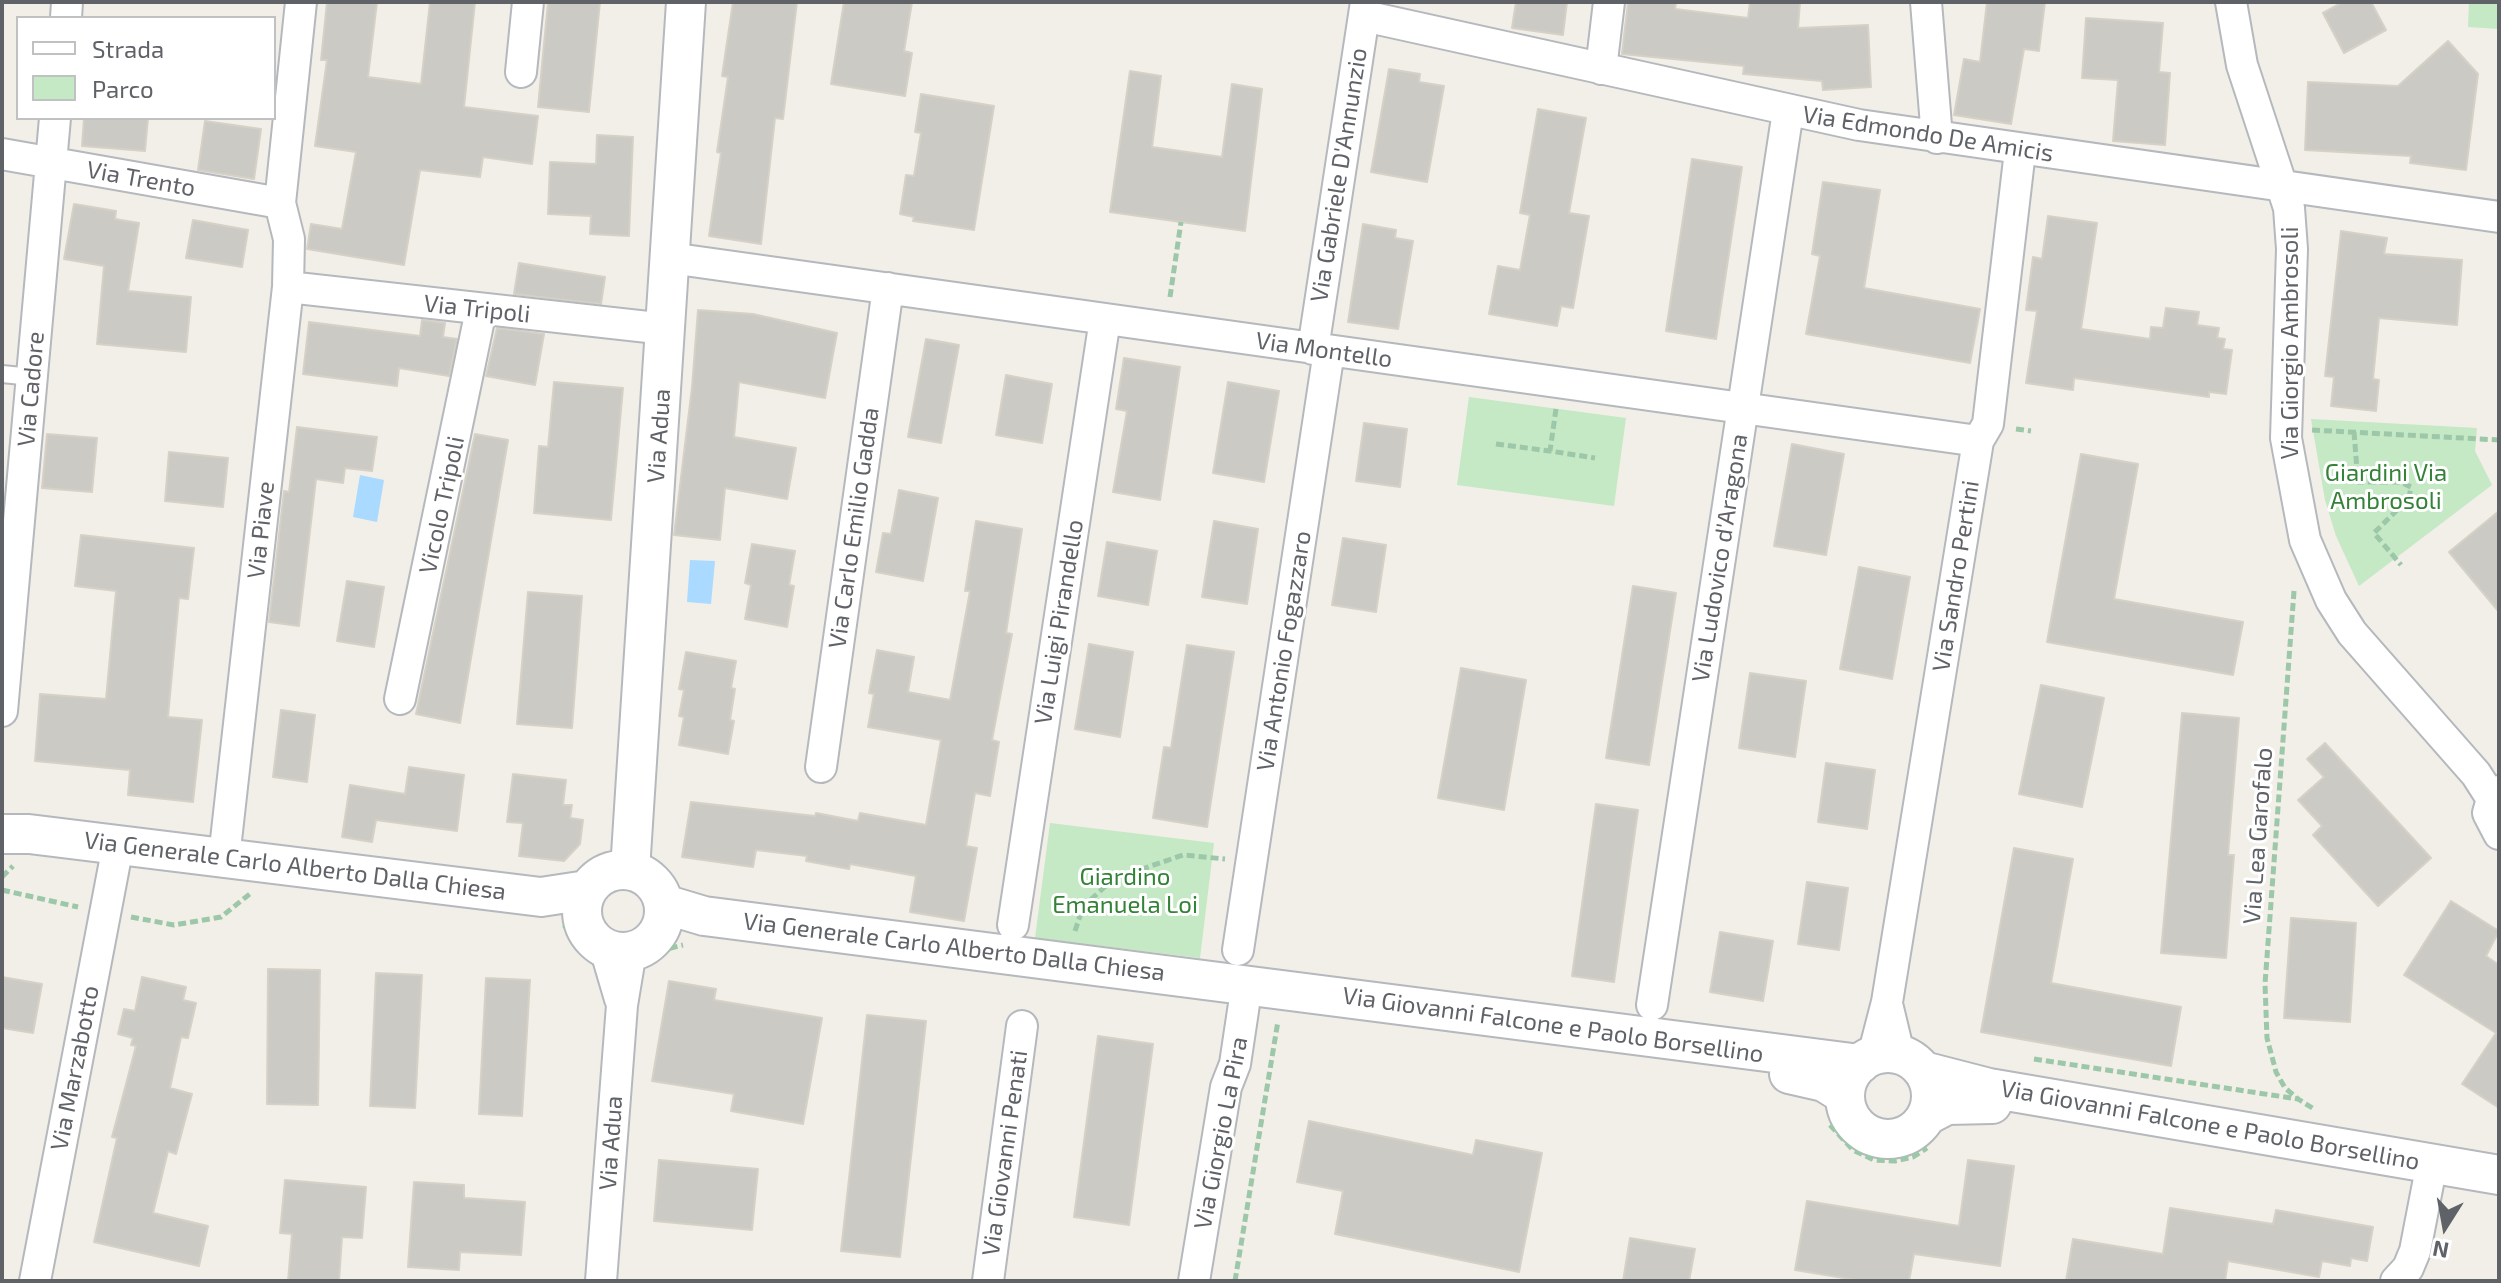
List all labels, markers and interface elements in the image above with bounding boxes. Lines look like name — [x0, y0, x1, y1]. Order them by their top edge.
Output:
legend — [16, 16, 276, 120]
text: Strada — [92, 34, 164, 63]
street label: Via Gabriele D'Annunzio — [1305, 46, 1373, 304]
text: Parco — [92, 74, 154, 103]
street label: Via Edmondo De Amicis — [1801, 100, 2055, 168]
street label: Via Trento — [84, 155, 198, 203]
street label: Via Giorgio Ambrosoli — [2276, 226, 2304, 460]
street label: Via Tripoli — [422, 289, 532, 329]
street label: Via Montello — [1254, 326, 1394, 374]
street label: Via Cadore — [12, 330, 50, 448]
street label: Via Adua — [641, 388, 677, 484]
street label: Via Carlo Emilio Gadda — [823, 406, 885, 650]
street label: Via Ludovico d'Aragona — [1686, 432, 1754, 684]
street label: Vicolo Tripoli — [413, 434, 471, 576]
park label: Giardini Via Ambrosoli — [2325, 459, 2447, 515]
street label: Via Sandro Pertini — [1927, 478, 1985, 674]
street label: Via Piave — [242, 480, 280, 580]
street label: Via Luigi Pirandello — [1029, 517, 1089, 727]
street label: Via Antonio Fogazzaro — [1251, 529, 1317, 773]
street label: Via Lea Garofalo — [2237, 747, 2279, 925]
street label: Via Generale Carlo Alberto Dalla Chiesa — [82, 826, 508, 906]
park label: Giardino Emanuela Loi — [1052, 863, 1198, 919]
street label: Via Generale Carlo Alberto Dalla Chiesa — [741, 907, 1167, 987]
street label: Via Giovanni Falcone e Paolo Borsellino — [1341, 981, 1765, 1069]
street label: Via Marzabotto — [45, 983, 105, 1153]
street label: Via Giorgio La Pira — [1188, 1034, 1254, 1232]
street label: Via Giovanni Penati — [976, 1048, 1034, 1258]
street label: Via Giovanni Falcone e Paolo Borsellino — [1998, 1074, 2422, 1176]
street label: Via Adua — [593, 1095, 629, 1191]
north arrow — [2405, 1187, 2485, 1267]
text: N — [2430, 1236, 2451, 1265]

